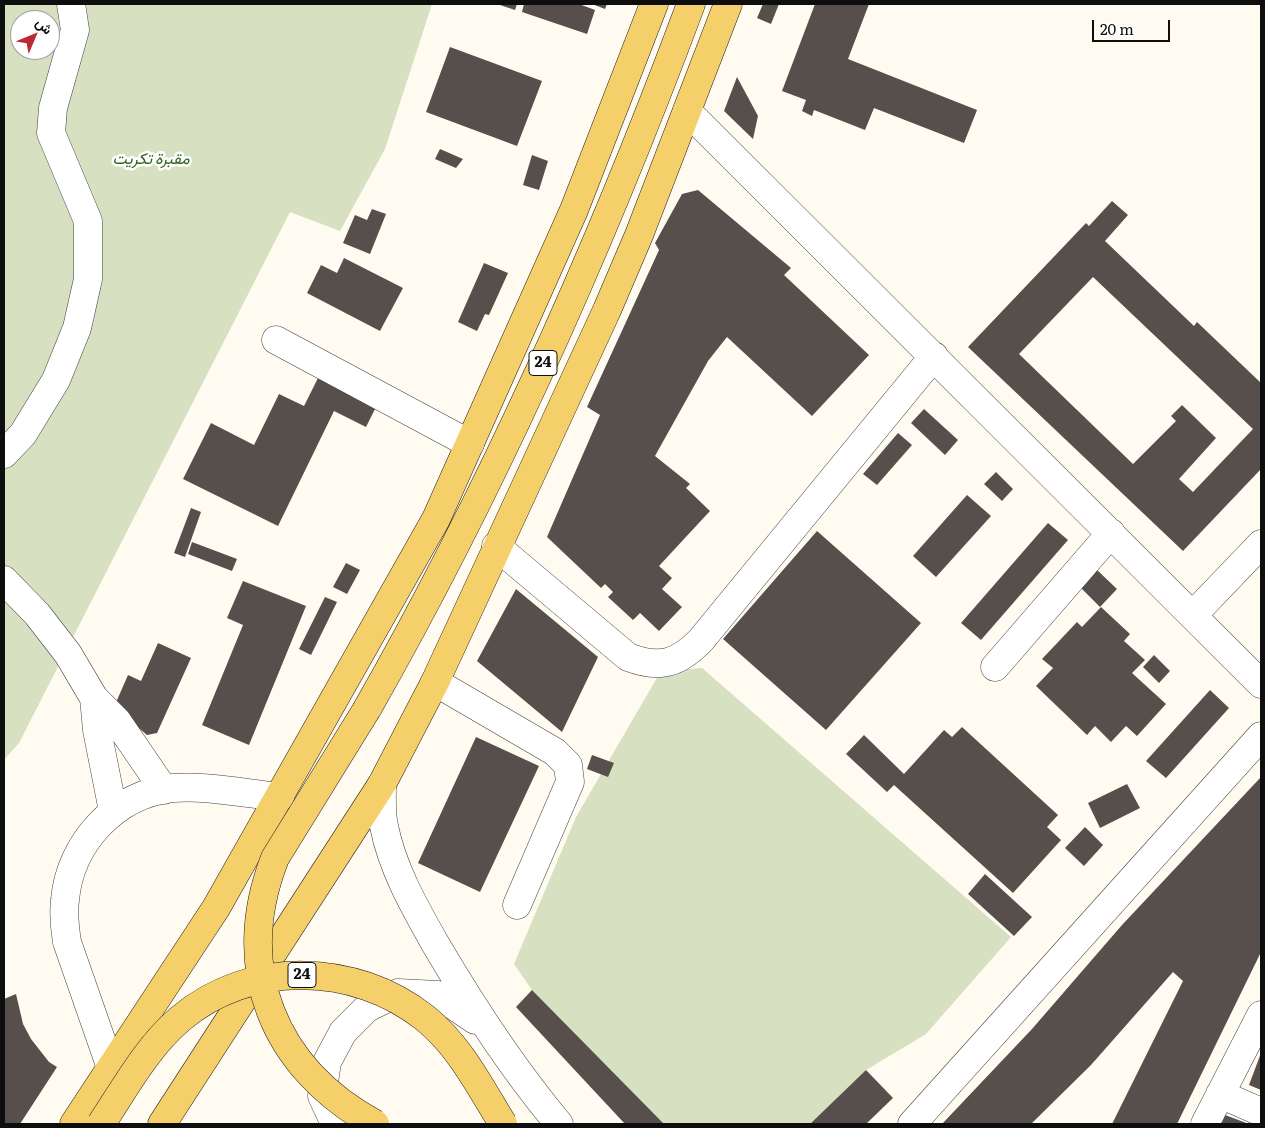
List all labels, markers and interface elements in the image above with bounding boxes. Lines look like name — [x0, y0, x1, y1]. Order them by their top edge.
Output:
north arrow — [10, 10, 60, 60]
scale bar — [1095, 10, 1172, 42]
text: ش — [32, 12, 58, 38]
text: 20 m — [1100, 17, 1134, 40]
park label: مقبرة تكريت — [113, 149, 189, 169]
road number: 24 — [529, 350, 557, 376]
road number: 24 — [288, 962, 316, 988]

